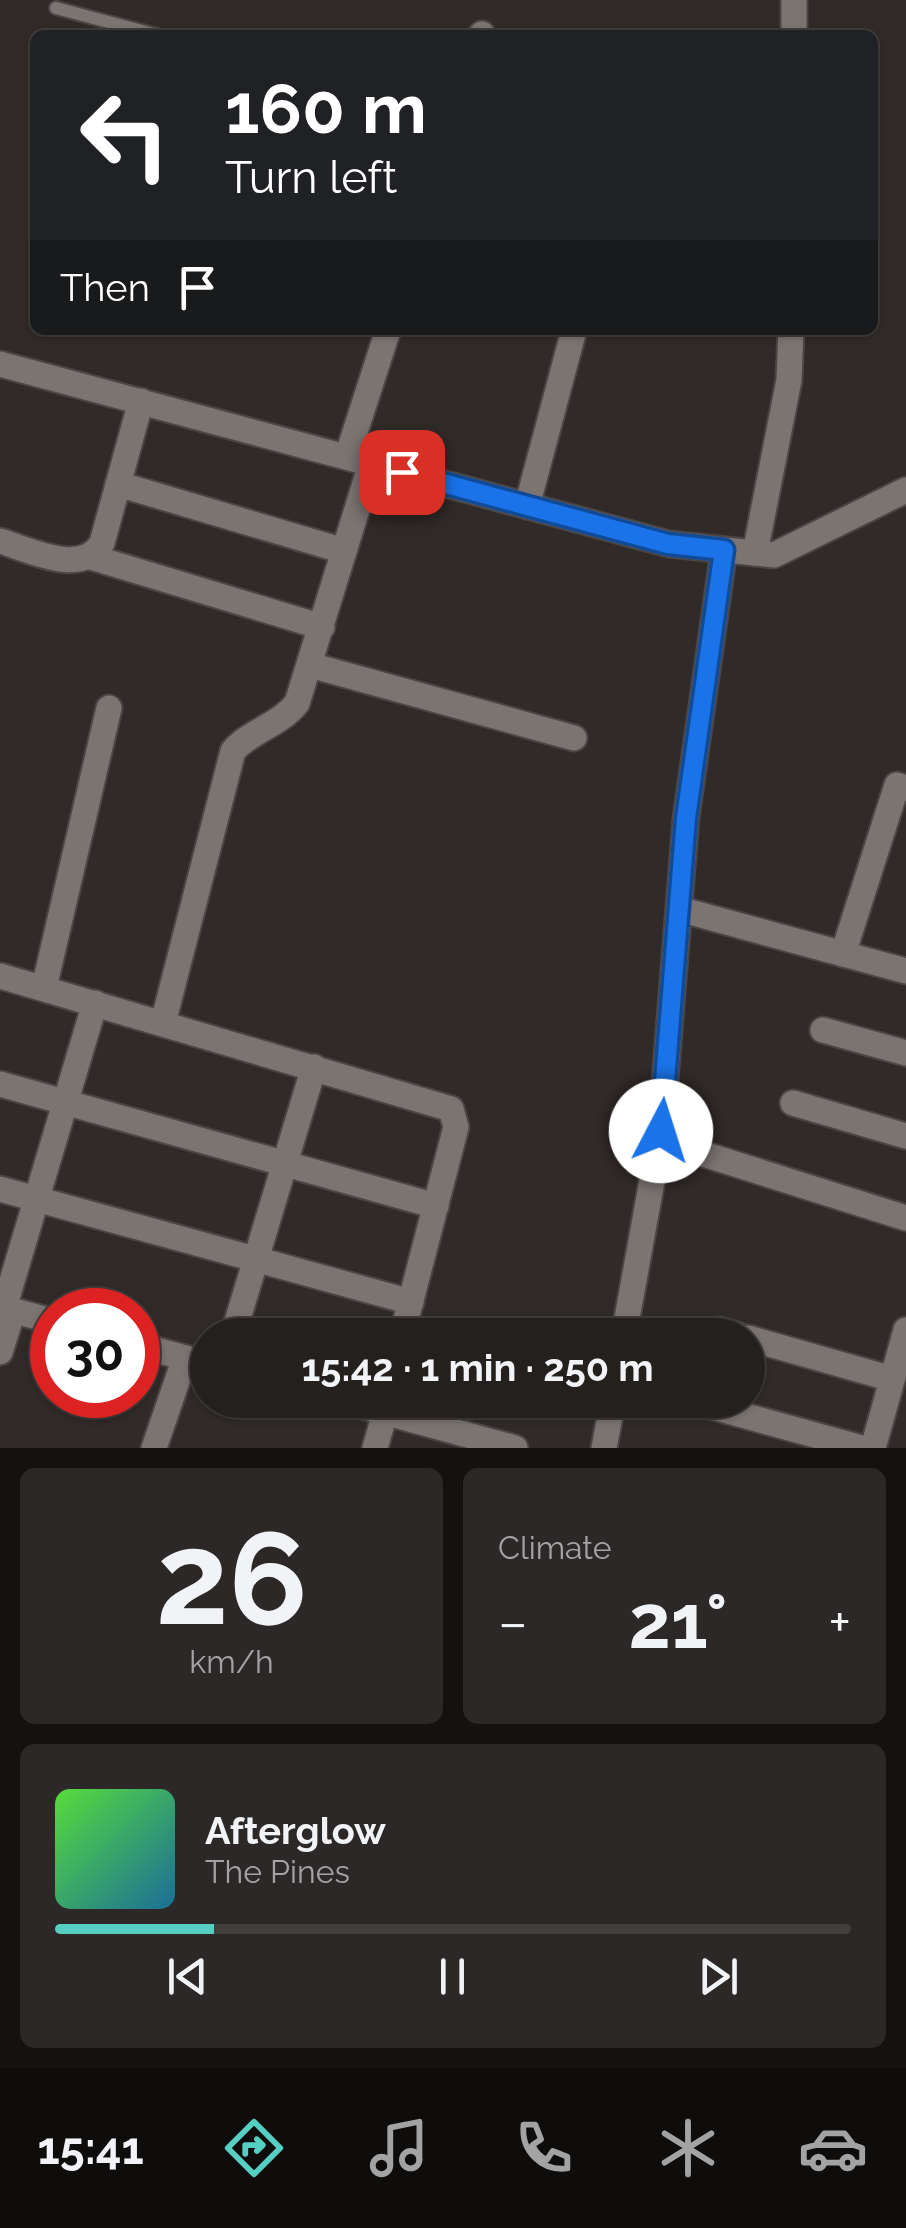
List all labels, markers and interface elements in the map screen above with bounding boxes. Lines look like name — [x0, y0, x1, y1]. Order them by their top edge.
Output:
text: 160 m — [225, 67, 427, 149]
icon: left — [60, 70, 190, 200]
text: Turn left — [225, 151, 397, 204]
icon: arrive — [170, 260, 225, 315]
text: Then — [60, 265, 150, 310]
pin — [360, 430, 445, 515]
icon: arrive — [375, 445, 430, 500]
position arrow — [609, 1079, 713, 1183]
speed limit sign: 30 — [30, 1288, 160, 1418]
text: 15:42 · 1 min · 250 m — [301, 1345, 654, 1390]
text: 26 — [155, 1502, 308, 1654]
text: Climate — [498, 1529, 612, 1566]
text: 21° — [628, 1577, 727, 1666]
text: − — [498, 1590, 528, 1655]
text: + — [828, 1590, 851, 1655]
text: km/h — [189, 1643, 274, 1680]
text: Afterglow — [205, 1808, 386, 1853]
text: The Pines — [205, 1853, 350, 1890]
icon: previous — [160, 1949, 215, 2004]
icon: pause — [425, 1949, 480, 2004]
icon: next — [691, 1949, 746, 2004]
icon: directions — [219, 2113, 289, 2183]
icon: music — [364, 2113, 434, 2183]
icon: phone — [509, 2113, 579, 2183]
icon: climate — [653, 2113, 723, 2183]
icon: car — [798, 2113, 868, 2183]
text: 15:41 — [37, 2122, 144, 2175]

